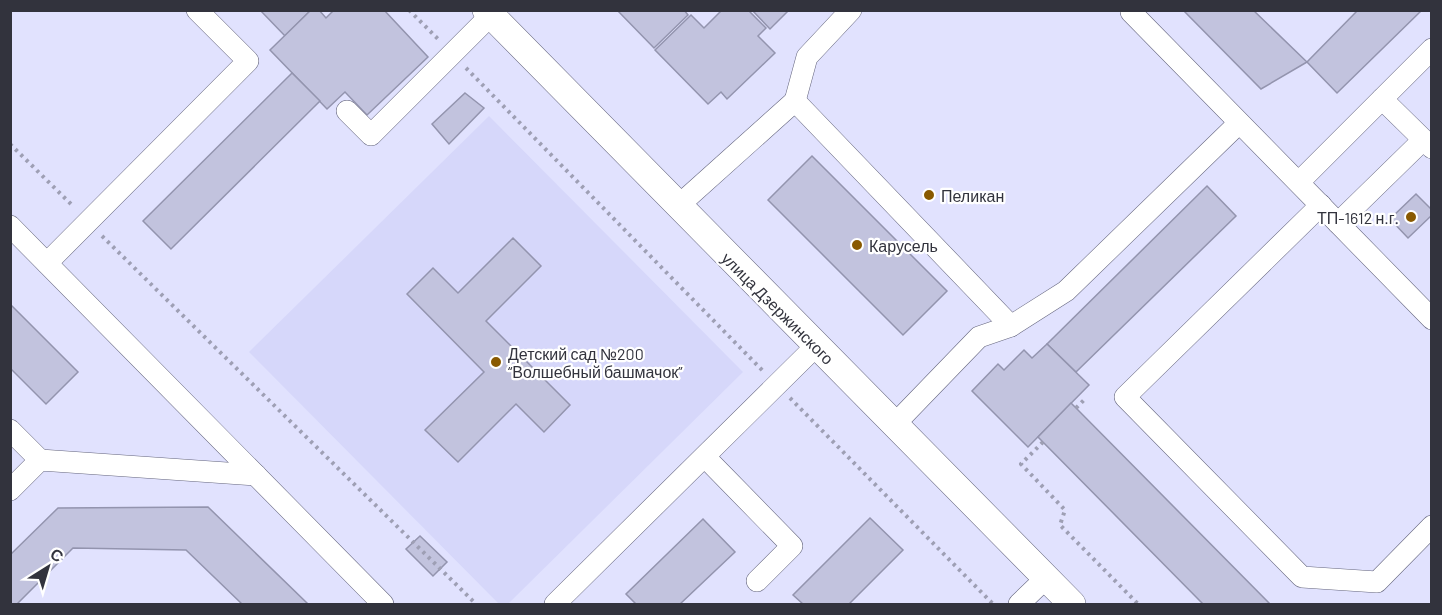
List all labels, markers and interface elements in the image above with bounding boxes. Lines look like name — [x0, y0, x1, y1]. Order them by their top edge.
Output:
place label: Пеликан — [941, 186, 1004, 205]
marker: Пеликан — [922, 188, 936, 202]
place label: ТП-1612 н.г. — [1317, 208, 1399, 227]
marker: ТП-1612 н.г. — [1404, 210, 1418, 224]
place label: Карусель — [869, 236, 938, 255]
marker: Карусель — [850, 238, 864, 252]
street label: улица Дзержинского — [718, 248, 838, 368]
place label: Детский сад №200 “Волшебный башмачок” — [508, 344, 683, 381]
marker: Детский сад №200 “Волшебный башмачок” — [489, 355, 503, 369]
north arrow — [18, 537, 78, 597]
text: С — [47, 544, 68, 566]

